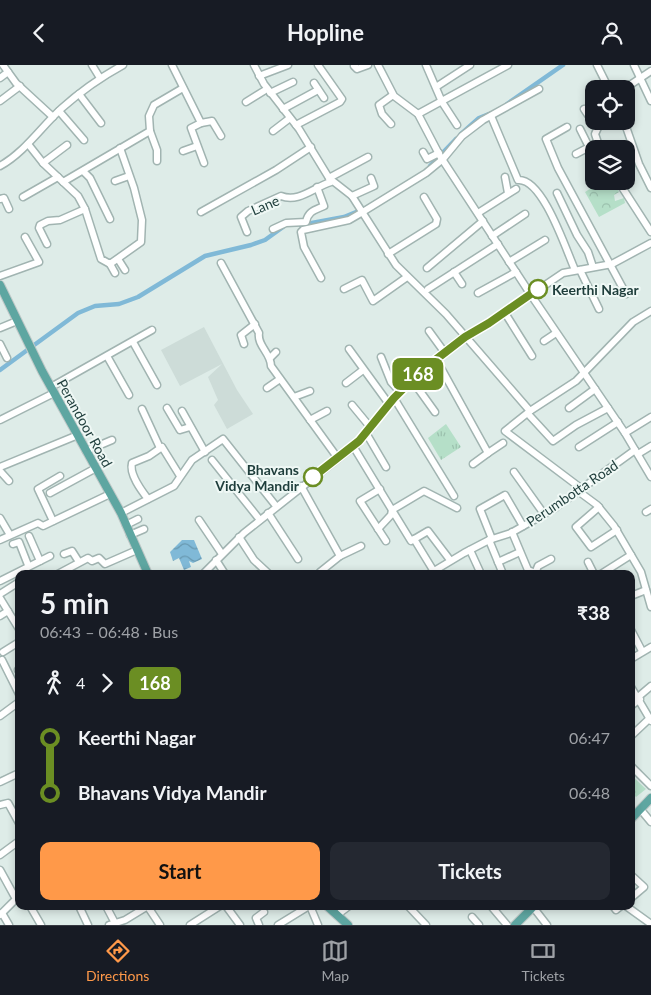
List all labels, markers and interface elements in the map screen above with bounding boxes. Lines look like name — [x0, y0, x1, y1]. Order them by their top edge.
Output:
icon: back — [25, 19, 53, 47]
text: Hopline — [287, 19, 364, 46]
icon: person — [598, 19, 626, 47]
map controls — [585, 80, 635, 190]
button: locate — [585, 80, 635, 130]
button: layers — [585, 140, 635, 190]
street label: Lane — [248, 191, 282, 219]
marker: Keerthi Nagar — [528, 279, 548, 299]
place label: Keerthi Nagar — [552, 281, 640, 298]
line badge: 168 — [389, 358, 447, 390]
text: 168 — [402, 363, 434, 385]
street label: Perandoor Road — [54, 376, 116, 470]
street label: Perumbotta Road — [523, 456, 621, 530]
place label: Bhavans Vidya Mandir — [214, 461, 300, 494]
marker: Bhavans Vidya Mandir — [303, 467, 323, 487]
text: 5 min — [40, 586, 109, 620]
text: ₹38 — [577, 601, 610, 624]
text: 06:43 – 06:48 · Bus — [40, 622, 178, 641]
icon: walk — [40, 669, 68, 697]
icon: forward — [93, 669, 121, 697]
text: 168 — [139, 672, 171, 694]
text: 4 — [76, 673, 85, 692]
text: Keerthi Nagar — [78, 726, 196, 749]
text: 06:47 — [569, 728, 610, 747]
text: Bhavans Vidya Mandir — [78, 781, 267, 804]
text: 06:48 — [569, 783, 610, 802]
button: Start — [40, 842, 320, 900]
button: Tickets — [330, 842, 610, 900]
tab: Directions — [86, 937, 149, 984]
tab: Map — [321, 937, 349, 984]
tab: Tickets — [522, 937, 565, 984]

